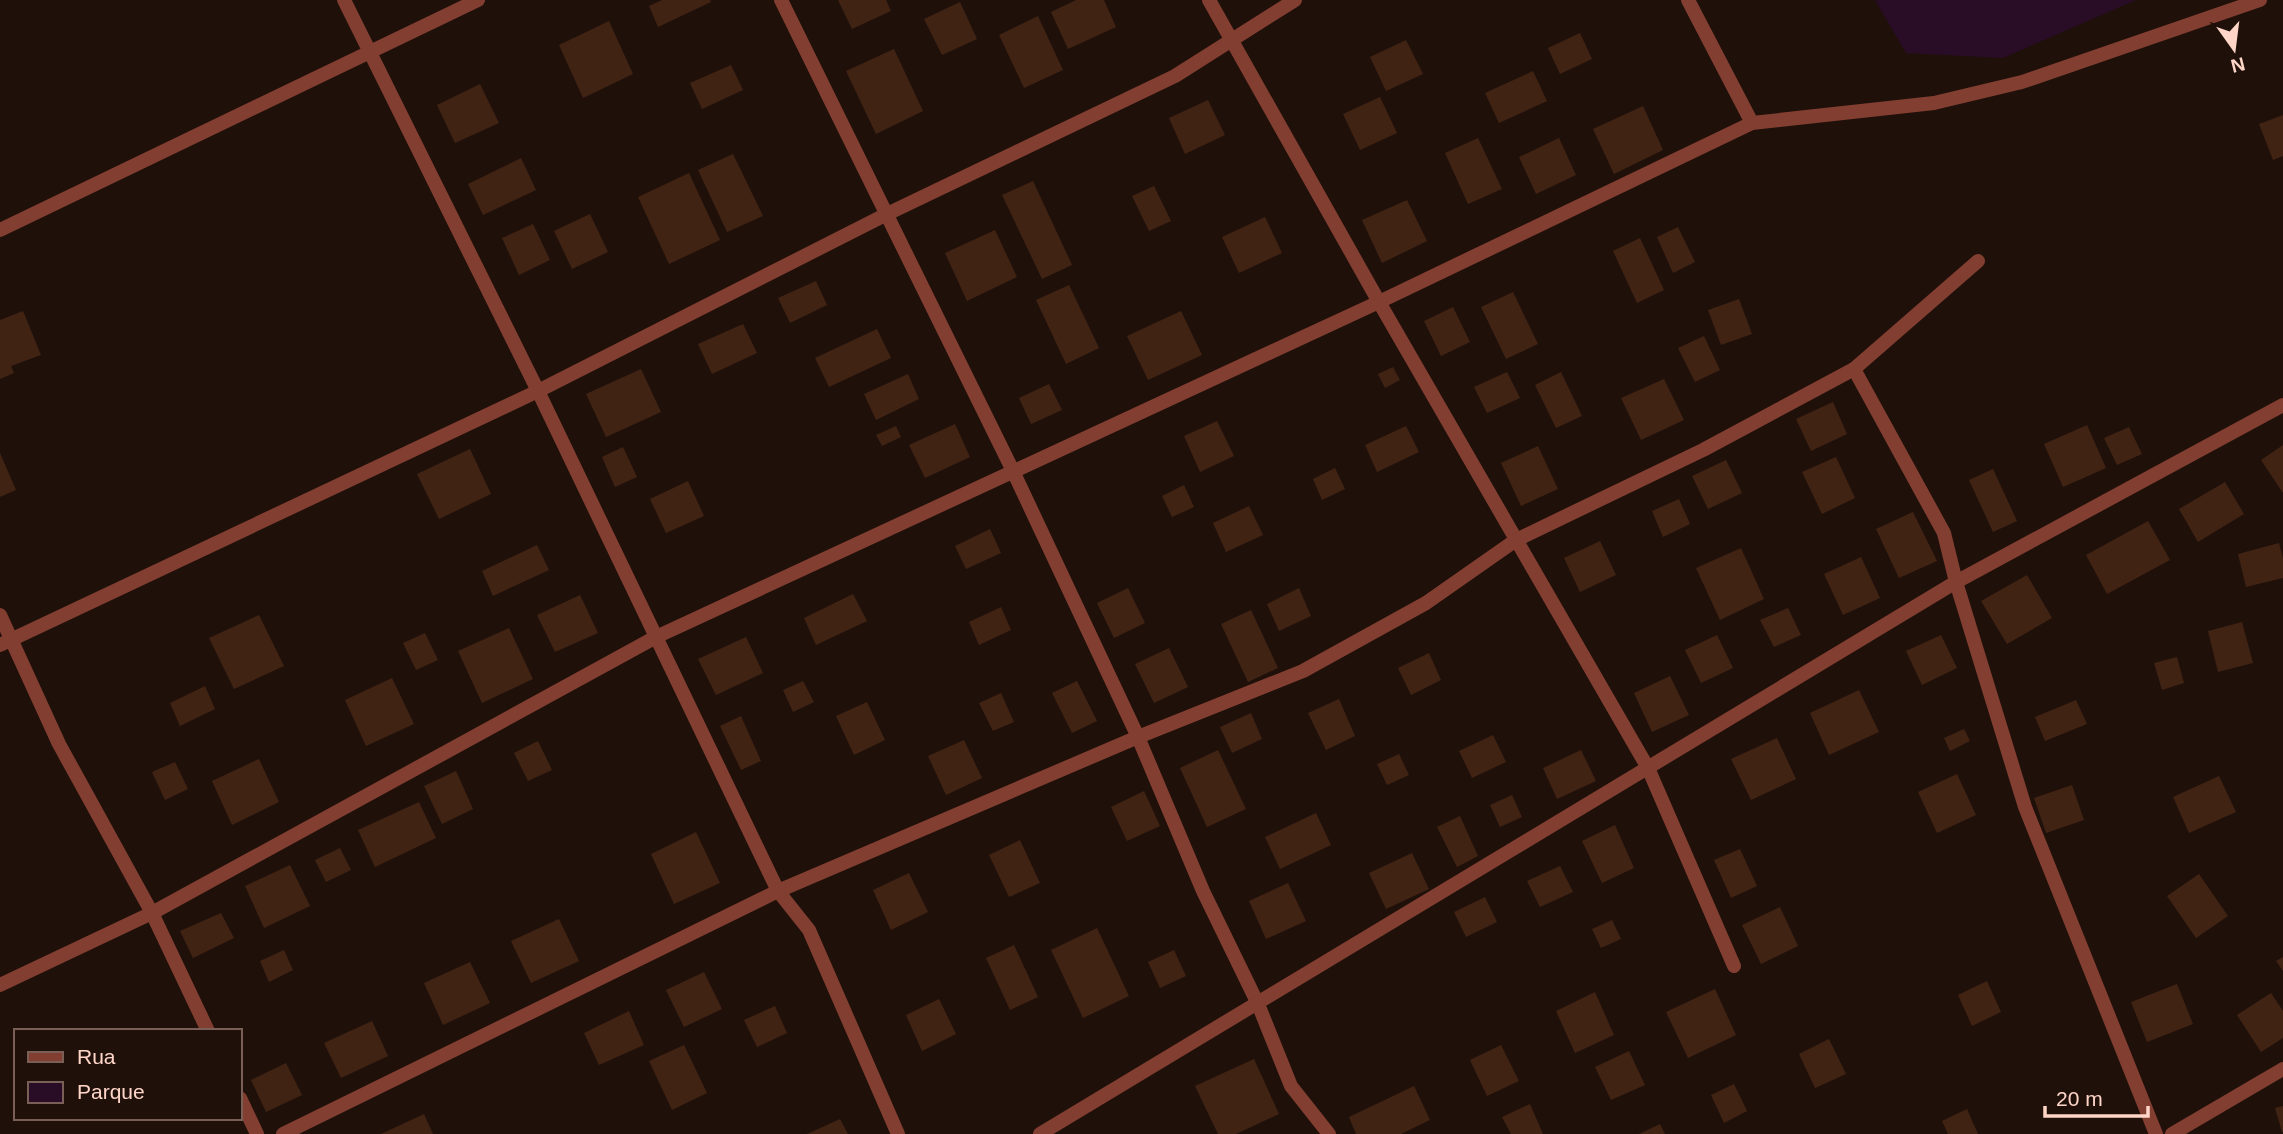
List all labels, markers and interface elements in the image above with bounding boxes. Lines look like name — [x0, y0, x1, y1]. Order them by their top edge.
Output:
north arrow — [2199, 14, 2269, 84]
text: N — [2229, 53, 2247, 77]
legend — [14, 1029, 242, 1120]
text: Rua — [77, 1045, 116, 1068]
scale bar — [2045, 1074, 2148, 1118]
text: Parque — [77, 1080, 145, 1103]
text: 20 m — [2056, 1087, 2103, 1110]

